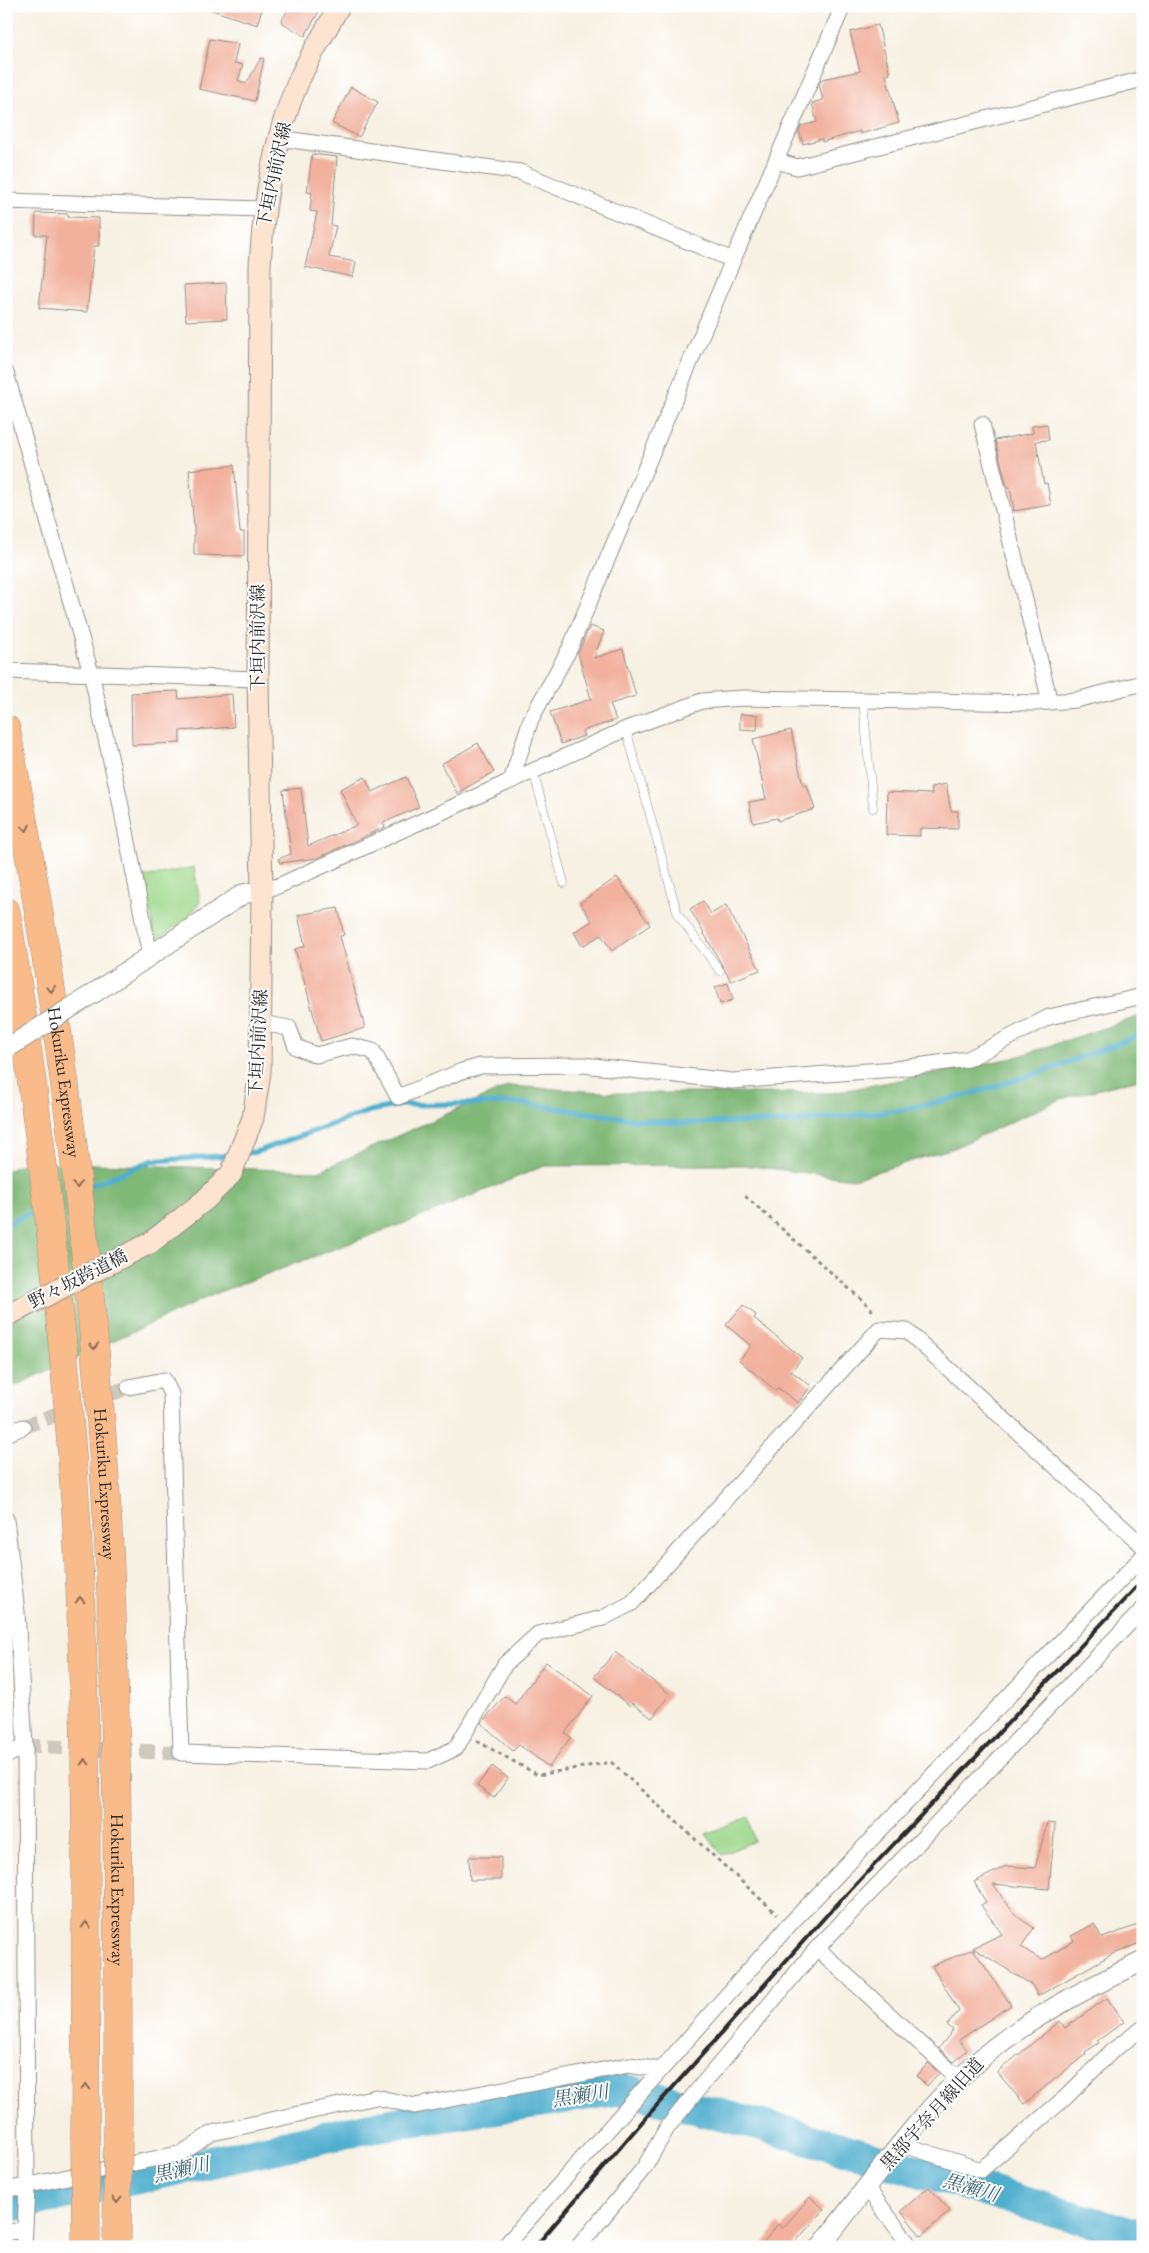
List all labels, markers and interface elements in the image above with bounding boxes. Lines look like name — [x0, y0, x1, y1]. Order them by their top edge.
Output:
street label: 下垣内前沢線 — [251, 120, 296, 230]
street label: 下垣内前沢線 — [246, 584, 269, 692]
one-way arrow — [20, 824, 30, 833]
one-way arrow — [46, 984, 56, 993]
street label: 下垣内前沢線 — [243, 988, 272, 1098]
street label: Hokuriku Expressway — [43, 1005, 86, 1159]
one-way arrow — [71, 1181, 82, 1189]
street label: 野々坂跨道橋 — [24, 1244, 131, 1313]
one-way arrow — [89, 1342, 100, 1350]
street label: Hokuriku Expressway — [89, 1407, 122, 1561]
one-way arrow — [74, 1596, 85, 1604]
one-way arrow — [79, 1758, 90, 1766]
street label: Hokuriku Expressway — [106, 1814, 130, 1966]
one-way arrow — [81, 1921, 91, 1928]
street label: 黒部宇奈月線旧道 — [875, 2052, 988, 2175]
water label: 黒瀬川 — [550, 2078, 612, 2112]
one-way arrow — [81, 2083, 91, 2091]
water label: 黒瀬川 — [151, 2151, 214, 2188]
water label: 黒瀬川 — [940, 2168, 1004, 2208]
one-way arrow — [112, 2196, 122, 2204]

